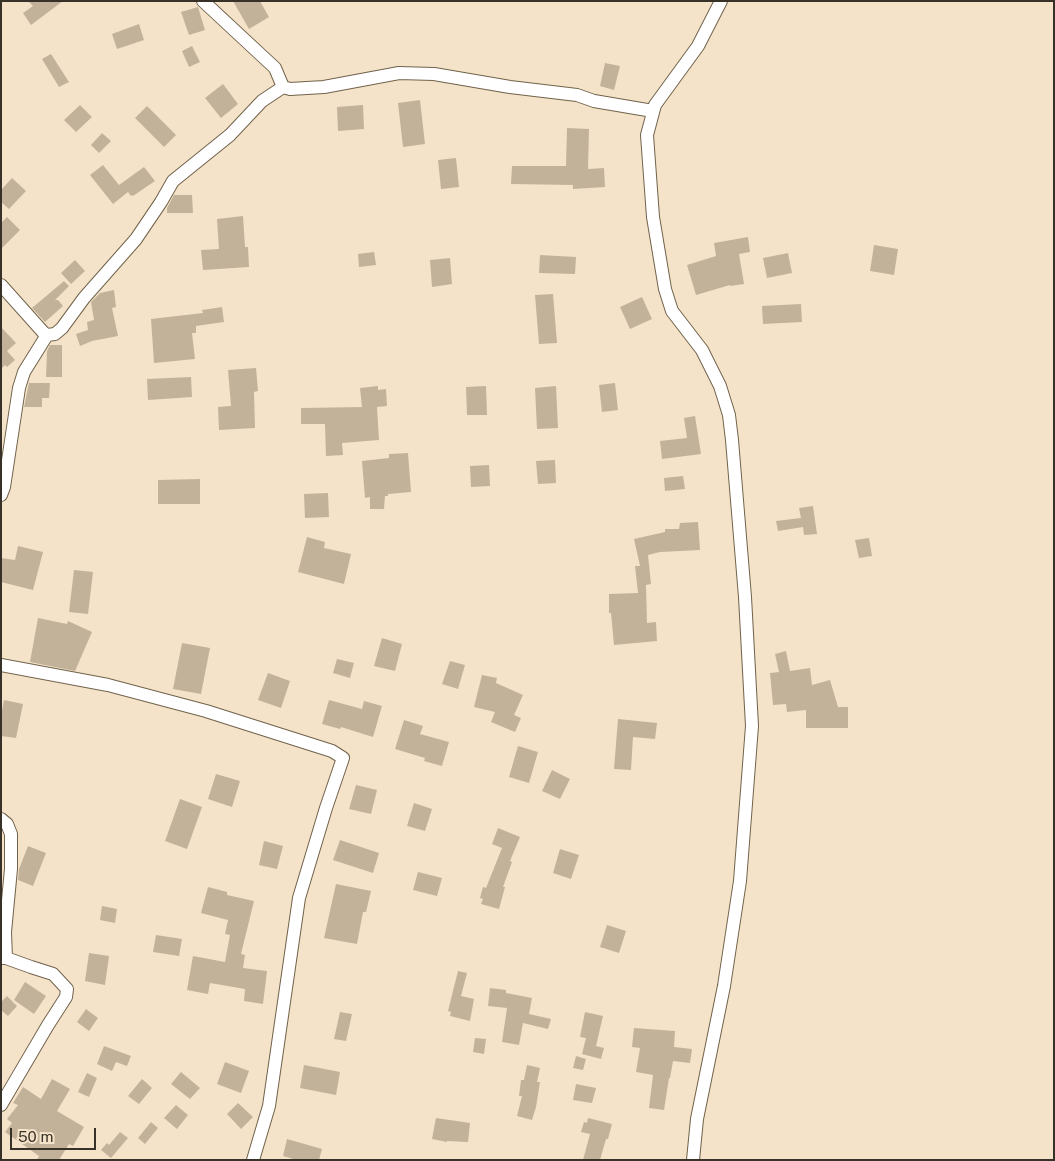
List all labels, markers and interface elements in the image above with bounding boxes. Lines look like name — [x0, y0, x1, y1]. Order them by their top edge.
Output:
scale bar — [12, 1118, 99, 1150]
text: 50 m — [18, 1128, 53, 1145]

